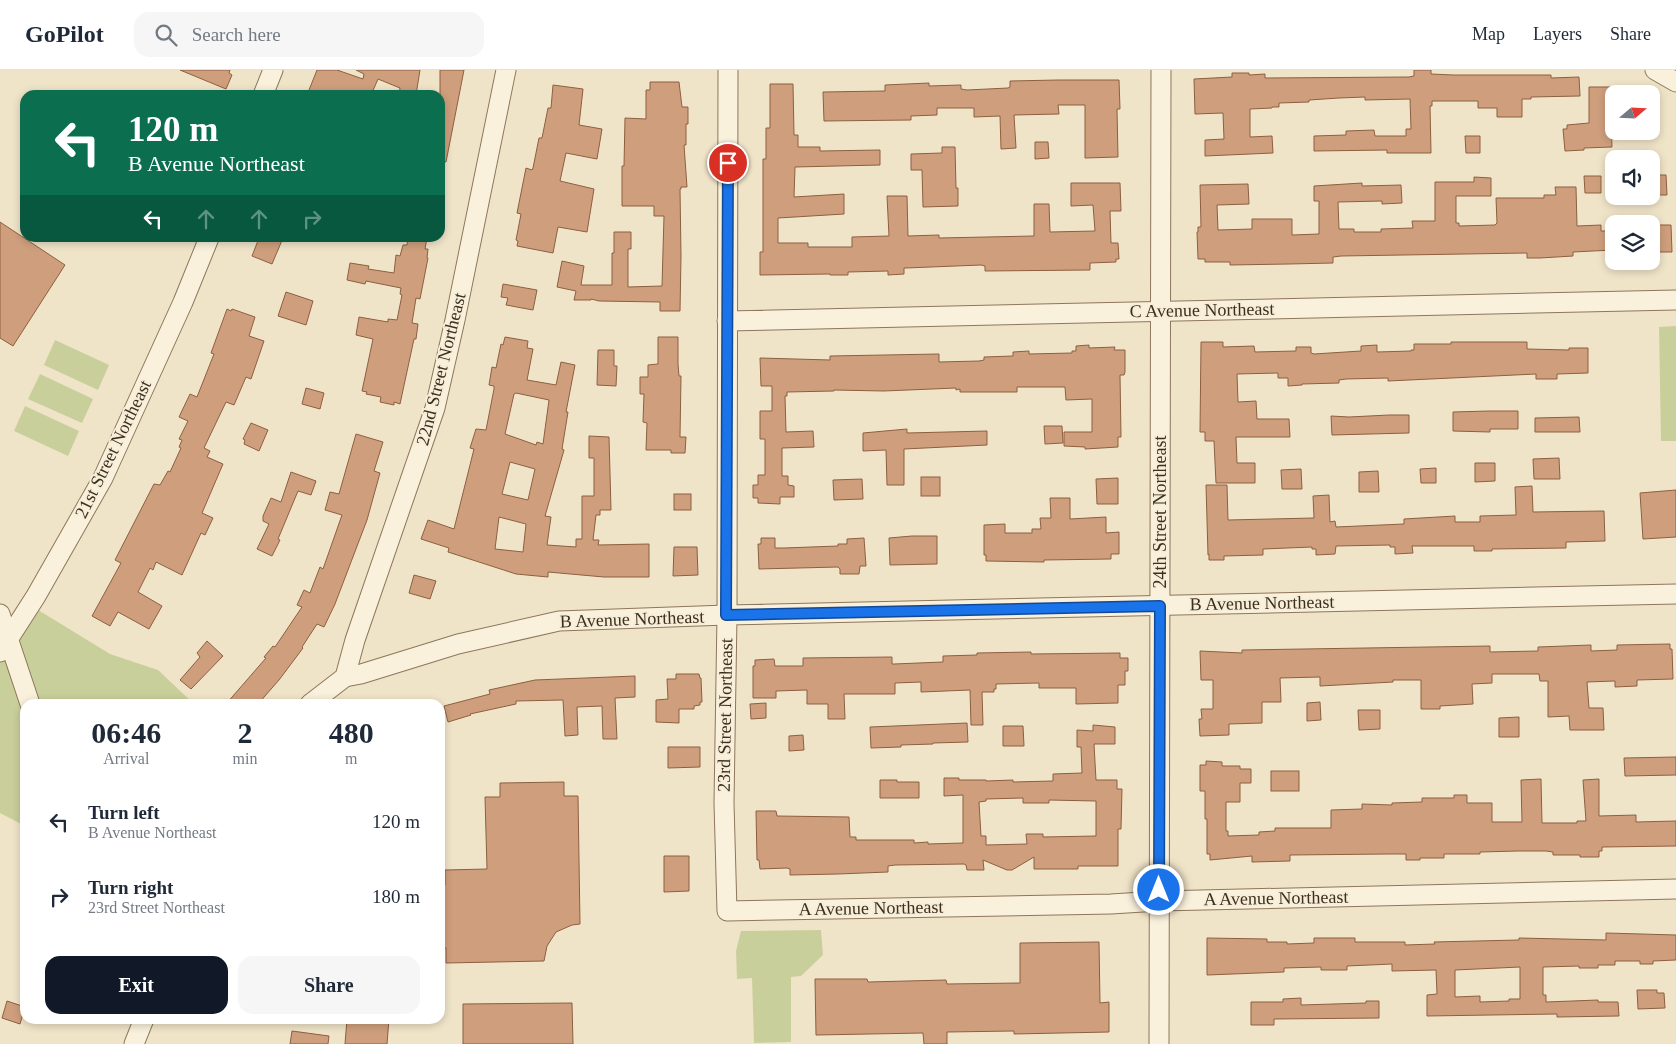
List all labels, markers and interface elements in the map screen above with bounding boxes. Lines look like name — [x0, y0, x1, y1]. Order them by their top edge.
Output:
search box — [134, 12, 484, 57]
text: GoPilot — [25, 21, 104, 47]
icon: search — [152, 21, 180, 49]
text: Search here — [192, 24, 281, 45]
text: Map — [1472, 24, 1505, 44]
text: Layers — [1533, 24, 1582, 44]
text: Share — [1610, 24, 1651, 44]
north arrow — [1605, 85, 1660, 140]
map controls — [1605, 85, 1660, 270]
icon: left — [45, 110, 110, 175]
text: 120 m — [128, 110, 218, 149]
pin — [707, 142, 749, 184]
icon: arrive — [714, 149, 742, 177]
button: sound — [1605, 150, 1660, 205]
text: B Avenue Northeast — [128, 151, 305, 176]
icon: left — [139, 205, 167, 233]
icon: ahead — [192, 205, 220, 233]
icon: ahead — [245, 205, 273, 233]
icon: right — [298, 205, 326, 233]
button: layers — [1605, 215, 1660, 270]
street label: 22nd Street Northeast — [412, 290, 470, 448]
street label: C Avenue Northeast — [1130, 299, 1274, 321]
street label: 21st Street Northeast — [71, 377, 155, 521]
street label: 24th Street Northeast — [1150, 436, 1170, 588]
street label: B Avenue Northeast — [1190, 592, 1334, 614]
street label: B Avenue Northeast — [559, 606, 705, 632]
street label: 23rd Street Northeast — [714, 638, 736, 792]
text: 06:46 — [91, 716, 161, 749]
text: 2 — [237, 716, 252, 749]
text: 480 — [329, 716, 374, 749]
text: Arrival — [103, 750, 149, 767]
text: min — [233, 750, 257, 767]
text: m — [345, 750, 357, 767]
text: Turn left — [88, 802, 160, 823]
icon: left — [45, 808, 73, 836]
text: 120 m — [372, 811, 420, 832]
text: B Avenue Northeast — [88, 824, 217, 841]
position arrow — [1132, 863, 1184, 915]
text: Turn right — [88, 877, 173, 898]
icon: right — [45, 883, 73, 911]
text: 180 m — [372, 886, 420, 907]
street label: A Avenue Northeast — [1204, 887, 1348, 909]
street label: A Avenue Northeast — [799, 897, 943, 919]
text: 23rd Street Northeast — [88, 899, 225, 916]
button: Exit — [45, 956, 228, 1014]
button: Share — [238, 956, 420, 1014]

